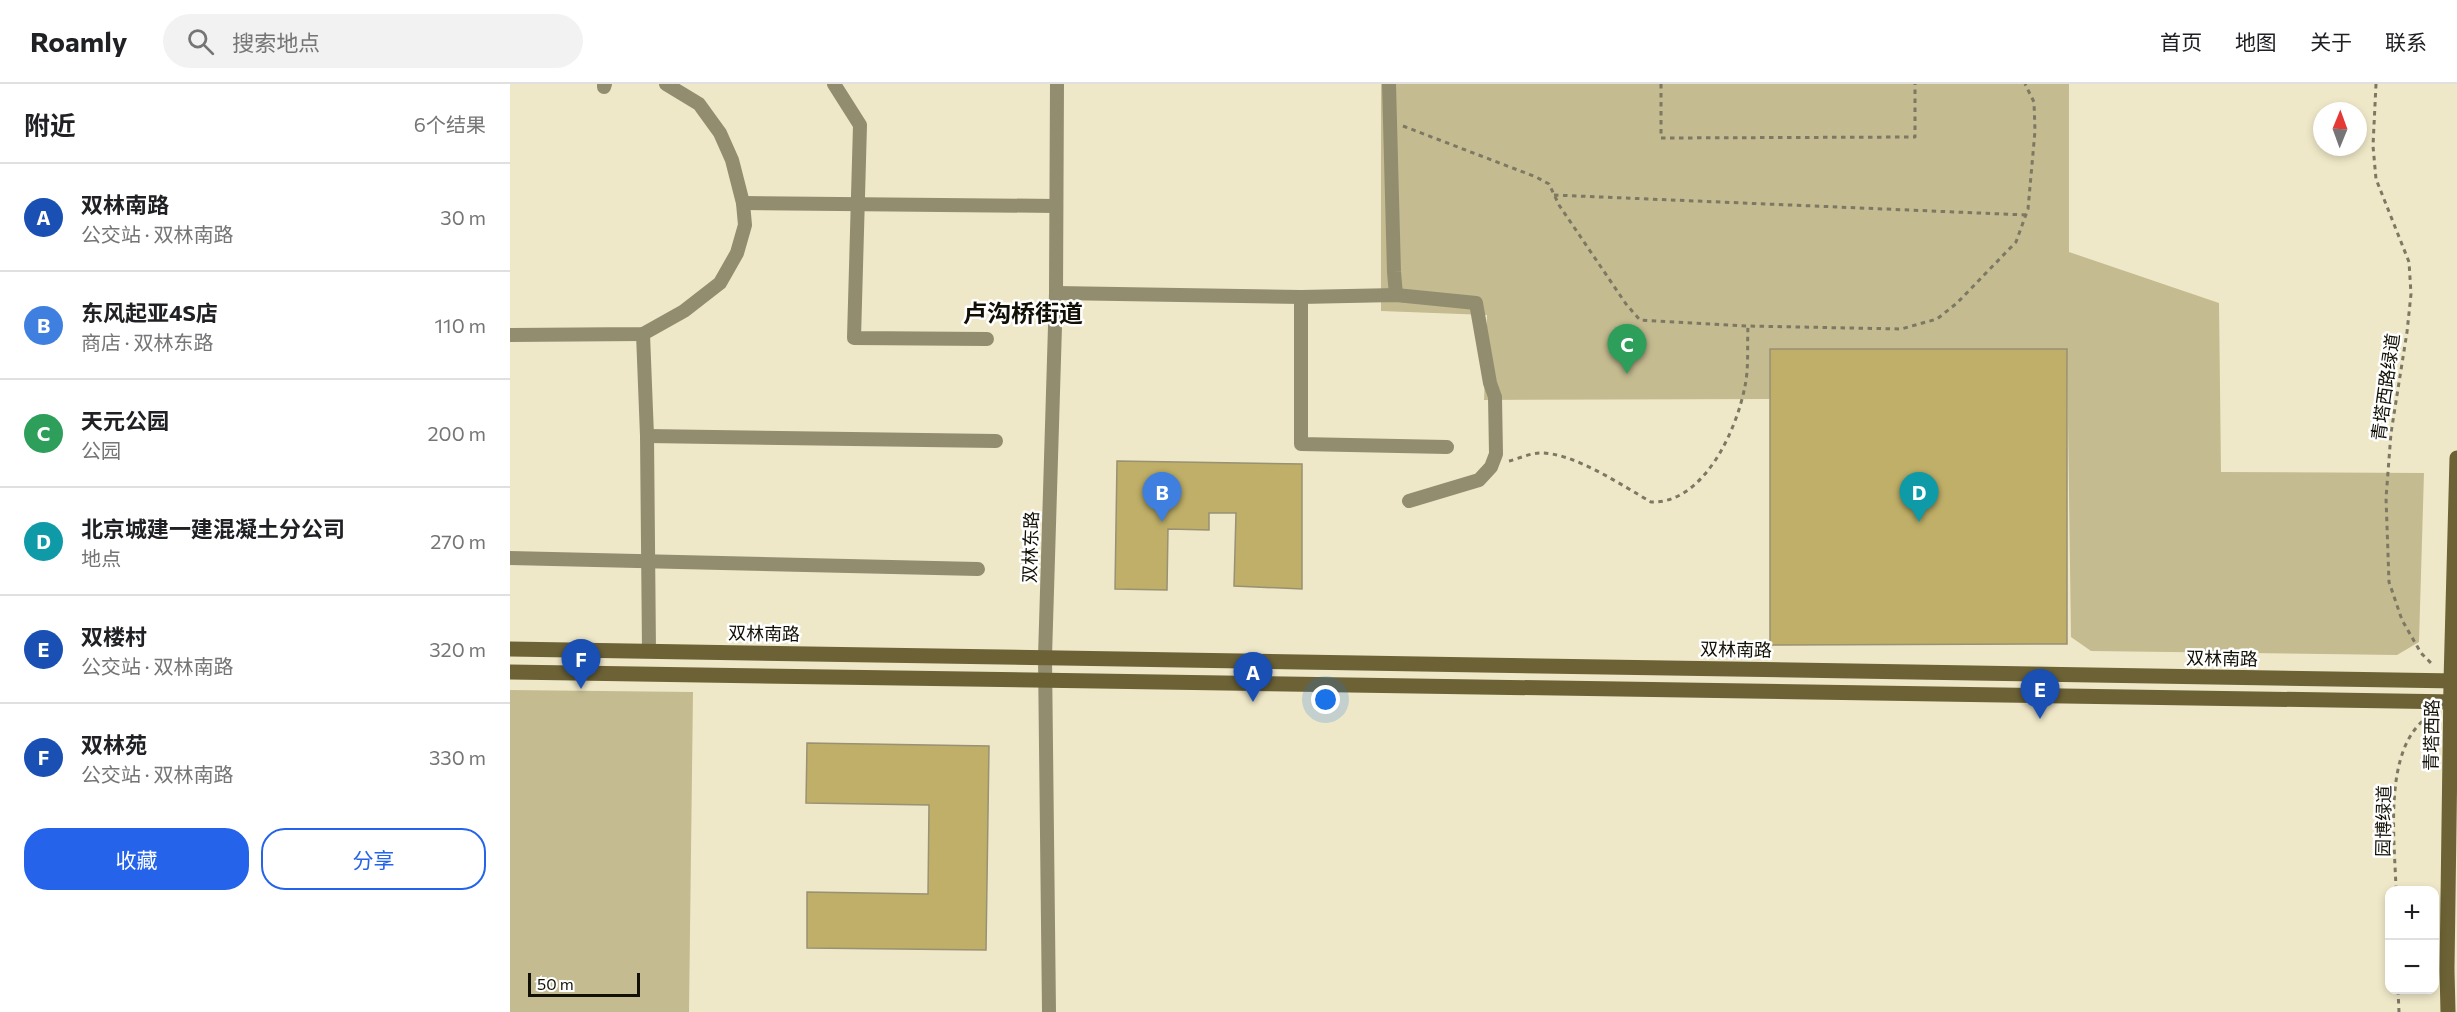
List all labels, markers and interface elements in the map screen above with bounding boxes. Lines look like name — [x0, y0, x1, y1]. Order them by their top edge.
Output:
search box — [163, 14, 583, 68]
text: Roamly — [30, 24, 127, 58]
icon: search — [184, 25, 217, 58]
text: 搜索地点 — [232, 29, 320, 56]
text: 首页 — [2160, 29, 2202, 54]
text: 地图 — [2235, 29, 2277, 54]
text: 关于 — [2310, 29, 2352, 54]
text: 联系 — [2385, 29, 2427, 54]
north arrow — [2313, 102, 2367, 156]
text: 附近 — [24, 109, 76, 140]
text: 6个结果 — [414, 112, 486, 136]
text: 双林南路 — [81, 191, 169, 218]
text: A — [36, 205, 51, 229]
text: 30 m — [440, 205, 486, 229]
text: 公交站 · 双林南路 — [81, 222, 233, 246]
district label: 卢沟桥街道 — [963, 298, 1083, 327]
text: 东风起亚4S店 — [81, 299, 218, 326]
text: B — [37, 313, 50, 337]
text: 110 m — [435, 313, 486, 337]
pin: C — [1608, 324, 1646, 374]
text: 商店 · 双林东路 — [81, 330, 213, 354]
street label: 青塔西路绿道 — [2367, 332, 2403, 442]
text: 天元公园 — [81, 407, 169, 434]
text: C — [37, 421, 50, 445]
text: 200 m — [428, 421, 486, 445]
text: 公园 — [81, 438, 121, 462]
pin: B — [1142, 472, 1182, 522]
pin: D — [1900, 472, 1938, 522]
street label: 双林东路 — [1018, 511, 1042, 583]
text: 北京城建一建混凝土分公司 — [81, 515, 345, 542]
text: D — [36, 529, 51, 553]
text: 270 m — [430, 529, 486, 553]
text: 地点 — [81, 546, 121, 570]
street label: 双林南路 — [728, 621, 800, 645]
text: 双楼村 — [81, 623, 147, 650]
text: E — [38, 637, 49, 661]
text: 320 m — [429, 637, 486, 661]
street label: 双林南路 — [1700, 637, 1772, 661]
pin: F — [562, 640, 600, 689]
street label: 双林南路 — [2186, 646, 2258, 670]
pin: A — [1234, 652, 1272, 702]
text: 公交站 · 双林南路 — [81, 654, 233, 678]
pin: E — [2020, 670, 2060, 719]
your location — [1311, 685, 1340, 714]
street label: 青塔西路 — [2419, 699, 2443, 771]
text: 双林苑 — [81, 731, 147, 758]
text: F — [38, 745, 49, 769]
text: 330 m — [429, 745, 486, 769]
text: 公交站 · 双林南路 — [81, 762, 233, 786]
street label: 园博绿道 — [2371, 785, 2395, 857]
button: 收藏 — [24, 828, 249, 890]
button: 分享 — [261, 828, 486, 890]
map controls — [2385, 886, 2439, 994]
button: + — [2385, 886, 2439, 940]
button: − — [2385, 940, 2439, 994]
scale bar — [528, 970, 640, 998]
text: 50 m — [537, 974, 574, 993]

